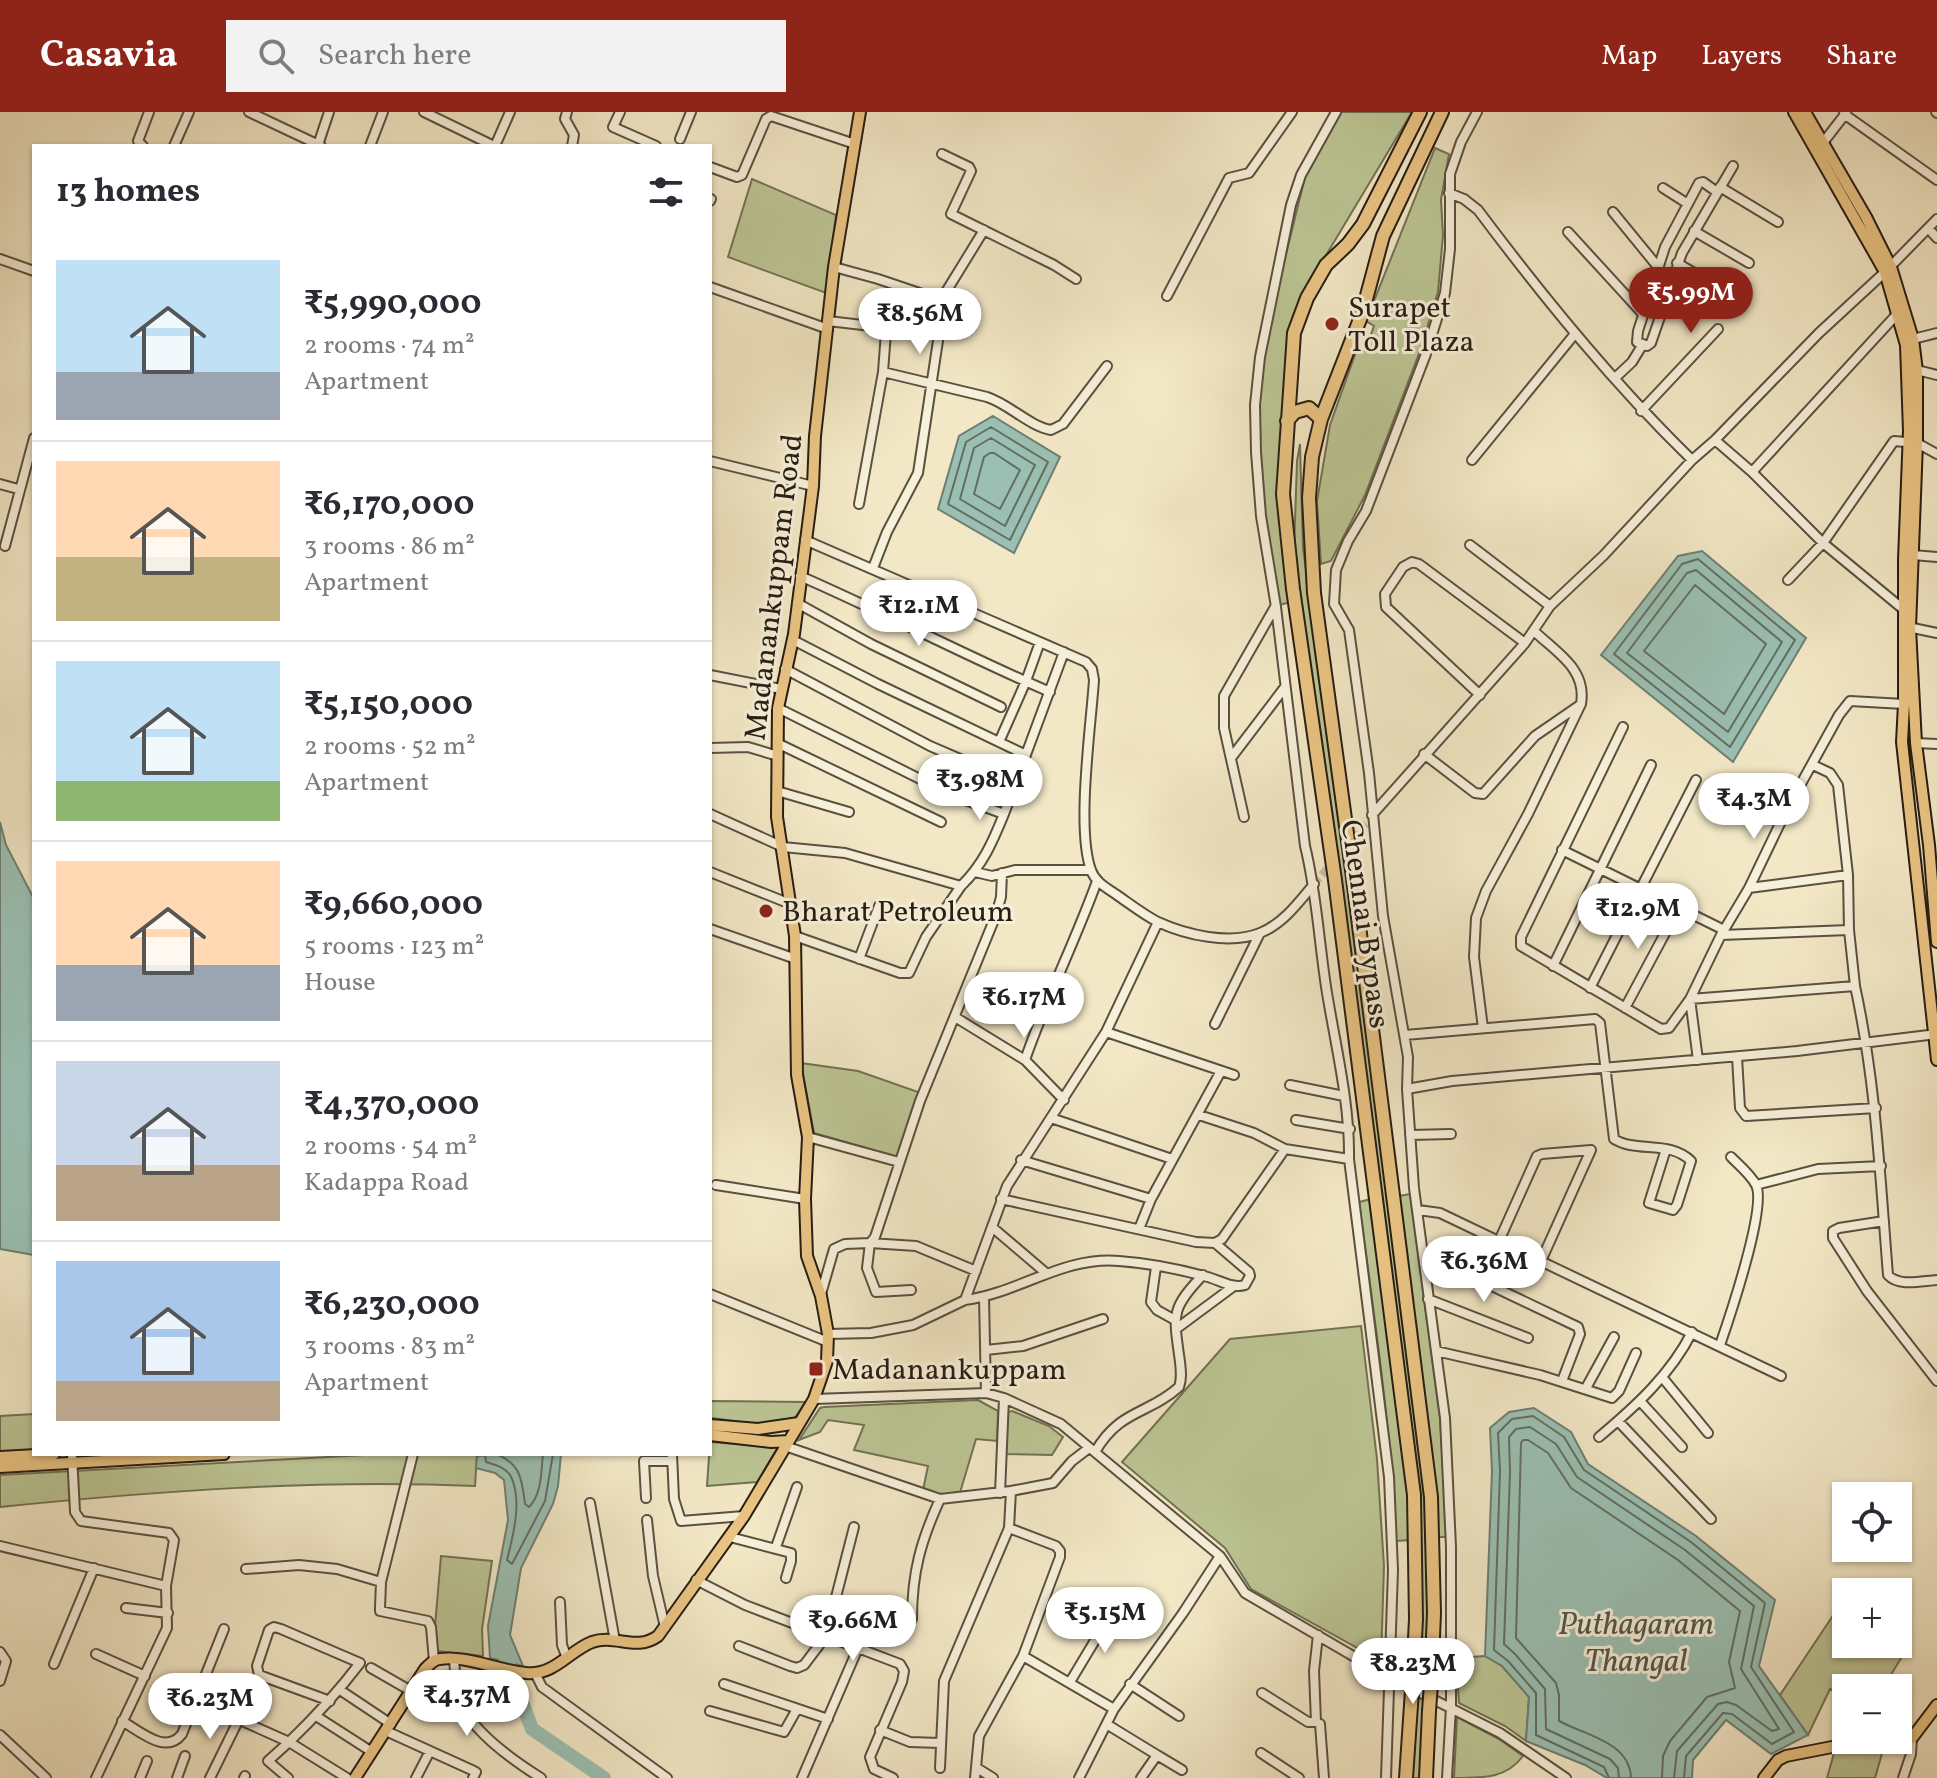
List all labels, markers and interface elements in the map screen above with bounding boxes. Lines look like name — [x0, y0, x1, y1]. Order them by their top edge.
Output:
search box — [226, 20, 786, 92]
text: Casavia — [40, 30, 178, 83]
icon: search — [254, 34, 298, 78]
text: Search here — [318, 35, 471, 77]
text: Map — [1601, 37, 1657, 76]
text: Layers — [1701, 37, 1782, 76]
text: Share — [1826, 37, 1897, 76]
text: 13 homes — [56, 169, 200, 216]
icon: filters — [644, 170, 688, 214]
pin: ₹5.99M — [1626, 267, 1756, 335]
text: ₹5.99M — [1647, 275, 1735, 311]
text: ₹5,990,000 — [304, 281, 481, 328]
pin: ₹8.56M — [855, 288, 985, 356]
place label: Surapet Toll Plaza — [1348, 288, 1474, 364]
icon: home — [120, 292, 216, 388]
text: ₹8.56M — [876, 296, 964, 332]
marker: Surapet Toll Plaza — [1323, 315, 1341, 333]
text: 2 rooms · 74 m² — [304, 328, 475, 364]
text: Apartment — [304, 364, 429, 400]
street label: Madanankuppam Road — [735, 432, 815, 743]
text: ₹6,170,000 — [304, 482, 474, 529]
icon: home — [120, 493, 216, 589]
text: 3 rooms · 86 m² — [304, 529, 475, 565]
text: Apartment — [304, 565, 429, 601]
pin: ₹12.1M — [854, 580, 984, 648]
text: ₹12.1M — [878, 588, 960, 624]
text: ₹5,150,000 — [304, 682, 473, 729]
icon: home — [120, 693, 216, 789]
text: 2 rooms · 52 m² — [304, 729, 476, 765]
pin: ₹3.98M — [915, 754, 1045, 822]
text: ₹3.98M — [936, 762, 1024, 798]
text: Apartment — [304, 765, 429, 801]
pin: ₹4.3M — [1698, 773, 1810, 841]
text: ₹4.3M — [1716, 781, 1792, 817]
street label: Chennai Bypass — [1329, 817, 1399, 1031]
text: ₹9,660,000 — [304, 882, 483, 929]
pin: ₹12.9M — [1573, 883, 1703, 951]
text: ₹12.9M — [1595, 891, 1681, 927]
place label: Bharat Petroleum — [782, 892, 1014, 934]
icon: home — [120, 893, 216, 989]
marker: Bharat Petroleum — [757, 902, 775, 920]
text: 5 rooms · 123 m² — [304, 929, 484, 965]
text: House — [304, 965, 376, 1001]
pin: ₹6.17M — [959, 972, 1089, 1040]
text: ₹6.17M — [982, 980, 1066, 1016]
text: ₹4,370,000 — [304, 1082, 479, 1129]
icon: home — [120, 1093, 216, 1189]
text: 2 rooms · 54 m² — [304, 1129, 477, 1165]
text: Kadappa Road — [304, 1165, 469, 1201]
pin: ₹6.36M — [1419, 1236, 1549, 1304]
text: ₹6.36M — [1440, 1244, 1528, 1280]
text: ₹6,230,000 — [304, 1282, 480, 1329]
icon: home — [120, 1293, 216, 1389]
text: 3 rooms · 83 m² — [304, 1329, 475, 1365]
place label: Madanankuppam — [832, 1350, 1067, 1392]
marker: Madanankuppam — [807, 1360, 825, 1378]
text: Apartment — [304, 1365, 429, 1401]
map controls — [1832, 1482, 1912, 1754]
button: locate — [1832, 1482, 1912, 1562]
button: + — [1832, 1578, 1912, 1658]
pin: ₹5.15M — [1040, 1587, 1170, 1655]
pin: ₹9.66M — [788, 1595, 918, 1663]
text: ₹5.15M — [1064, 1595, 1146, 1631]
text: ₹9.66M — [808, 1603, 898, 1639]
water label: Puthagaram Thangal — [1558, 1604, 1714, 1685]
pin: ₹8.23M — [1348, 1638, 1478, 1706]
text: ₹8.23M — [1369, 1646, 1457, 1682]
pin: ₹4.37M — [402, 1670, 532, 1738]
pin: ₹6.23M — [145, 1673, 275, 1741]
button: − — [1832, 1674, 1912, 1754]
text: ₹4.37M — [423, 1678, 511, 1714]
text: ₹6.23M — [166, 1681, 254, 1717]

